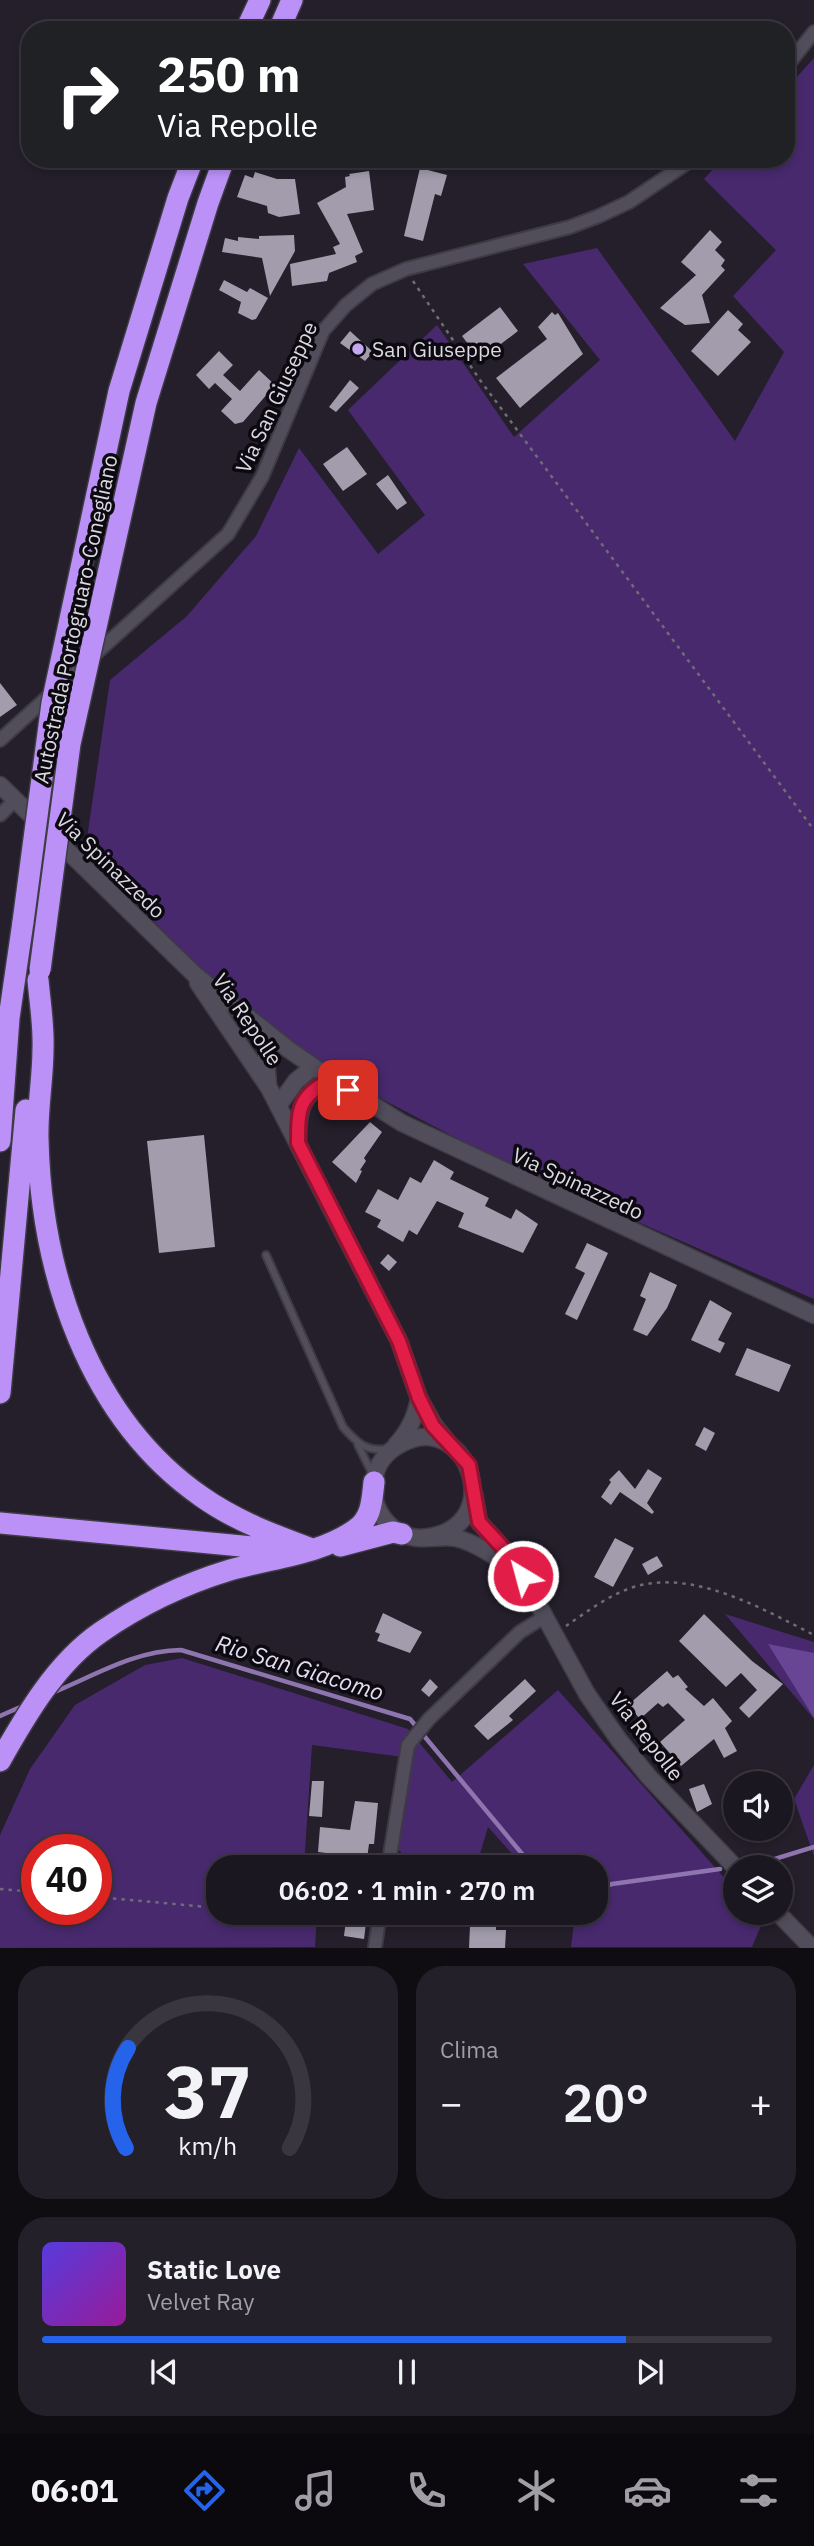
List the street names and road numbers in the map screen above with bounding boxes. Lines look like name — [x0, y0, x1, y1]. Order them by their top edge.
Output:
street label: Via San Giuseppe — [229, 317, 323, 477]
street label: Autostrada Portogruaro-Conegliano — [26, 452, 124, 786]
street label: Via Spinazzedo — [50, 806, 172, 924]
street label: Via Repolle — [207, 967, 289, 1071]
street label: Via Spinazzedo — [508, 1140, 648, 1226]
street label: Via Repolle — [603, 1686, 691, 1786]

